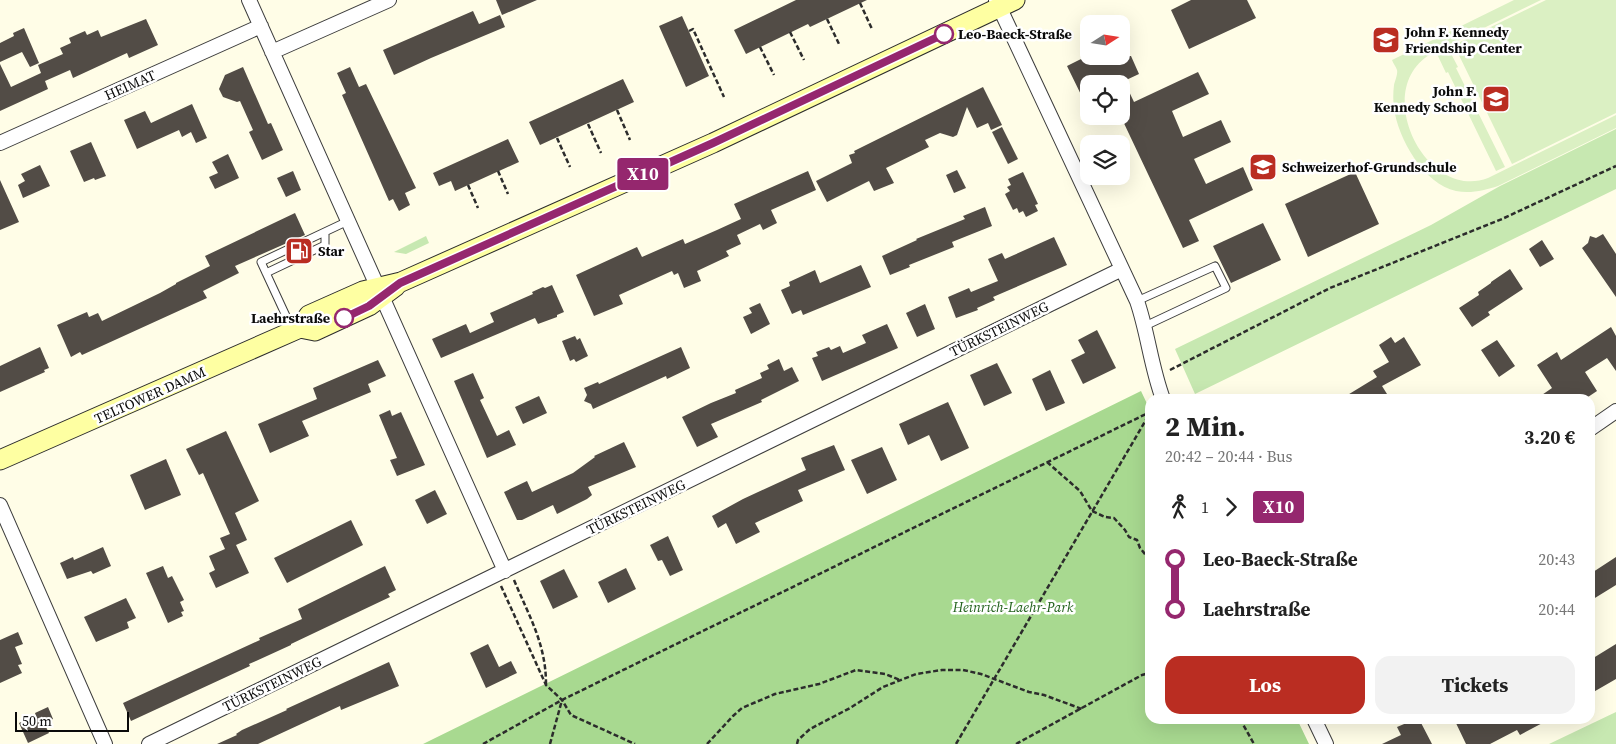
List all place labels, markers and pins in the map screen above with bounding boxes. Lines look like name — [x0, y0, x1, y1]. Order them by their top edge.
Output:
place label: John F. Kennedy Friendship Center — [1404, 22, 1522, 58]
marker: Leo-Baeck-Straße — [934, 24, 954, 44]
place label: Leo-Baeck-Straße — [958, 24, 1072, 44]
school or university icon: John F. Kennedy Friendship Center — [1371, 25, 1401, 55]
place label: John F. Kennedy School — [1374, 81, 1477, 117]
school or university icon: John F. Kennedy School — [1481, 84, 1511, 114]
school or university icon: Schweizerhof-Grundschule — [1248, 152, 1278, 182]
place label: Schweizerhof-Grundschule — [1282, 157, 1457, 177]
fuel station icon: Star — [284, 236, 314, 266]
place label: Star — [318, 241, 345, 261]
place label: Laehrstraße — [251, 308, 330, 328]
marker: Laehrstraße — [334, 308, 354, 328]

